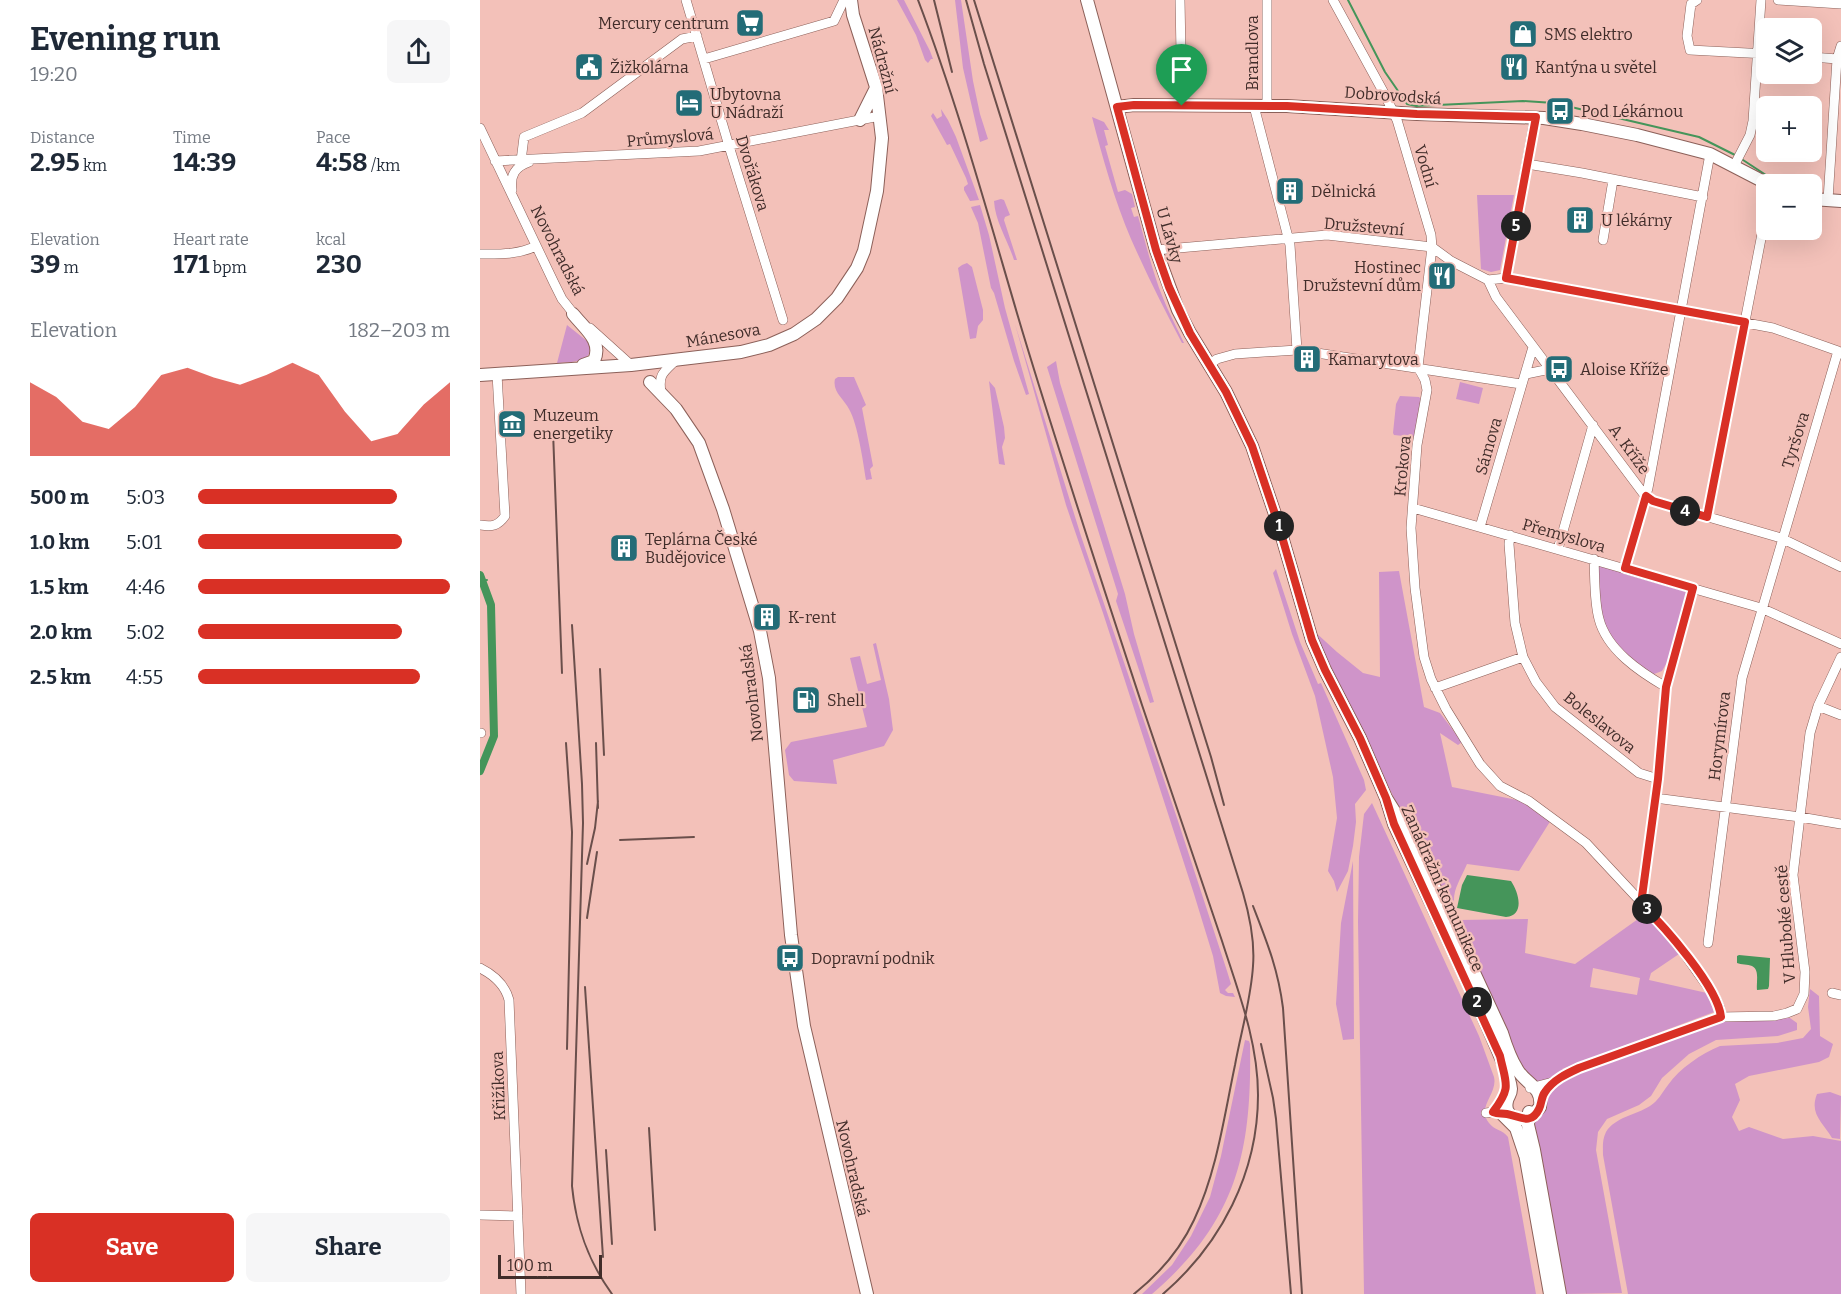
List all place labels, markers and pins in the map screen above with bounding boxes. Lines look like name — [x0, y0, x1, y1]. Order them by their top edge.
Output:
supermarket icon: Mercury centrum — [734, 7, 766, 39]
place label: Mercury centrum — [598, 14, 729, 33]
shop icon: SMS elektro — [1507, 18, 1539, 50]
place label: SMS elektro — [1544, 25, 1633, 44]
pin — [1156, 44, 1207, 106]
public building icon: Žižkolárna — [573, 51, 605, 83]
restaurant icon: Kantýna u světel — [1498, 51, 1530, 83]
place label: Žižkolárna — [610, 58, 689, 77]
place label: Kantýna u světel — [1535, 58, 1657, 77]
place label: Ubytovna U Nádraží — [710, 85, 784, 122]
hotel icon: Ubytovna U Nádraží — [673, 87, 705, 119]
bus stop icon: Pod Lékárnou — [1544, 95, 1576, 127]
place label: Pod Lékárnou — [1581, 102, 1683, 121]
building icon: Dělnická — [1274, 175, 1306, 207]
place label: Dělnická — [1311, 182, 1376, 201]
building icon: U lékárny — [1564, 204, 1596, 236]
pin: 5 — [1501, 211, 1531, 241]
place label: U lékárny — [1601, 211, 1672, 230]
place label: Hostinec Družstevní dům — [1303, 258, 1421, 295]
restaurant icon: Hostinec Družstevní dům — [1426, 260, 1458, 292]
building icon: Kamarytova — [1291, 343, 1323, 375]
place label: Kamarytova — [1328, 350, 1419, 369]
bus stop icon: Aloise Kříže — [1543, 353, 1575, 385]
place label: Aloise Kříže — [1580, 360, 1668, 379]
place label: Muzeum energetiky — [533, 406, 613, 443]
museum icon: Muzeum energetiky — [496, 408, 528, 440]
pin: 4 — [1670, 496, 1700, 526]
pin: 1 — [1264, 511, 1294, 541]
place label: Teplárna České Budějovice — [645, 529, 758, 567]
building icon: Teplárna České Budějovice — [608, 532, 640, 564]
building icon: K-rent — [751, 601, 783, 633]
place label: K-rent — [788, 608, 837, 627]
fuel station icon: Shell — [790, 684, 822, 716]
place label: Shell — [827, 691, 865, 710]
pin: 3 — [1632, 894, 1662, 924]
bus stop icon: Dopravní podnik — [774, 942, 806, 974]
place label: Dopravní podnik — [811, 949, 935, 968]
pin: 2 — [1462, 987, 1492, 1017]

